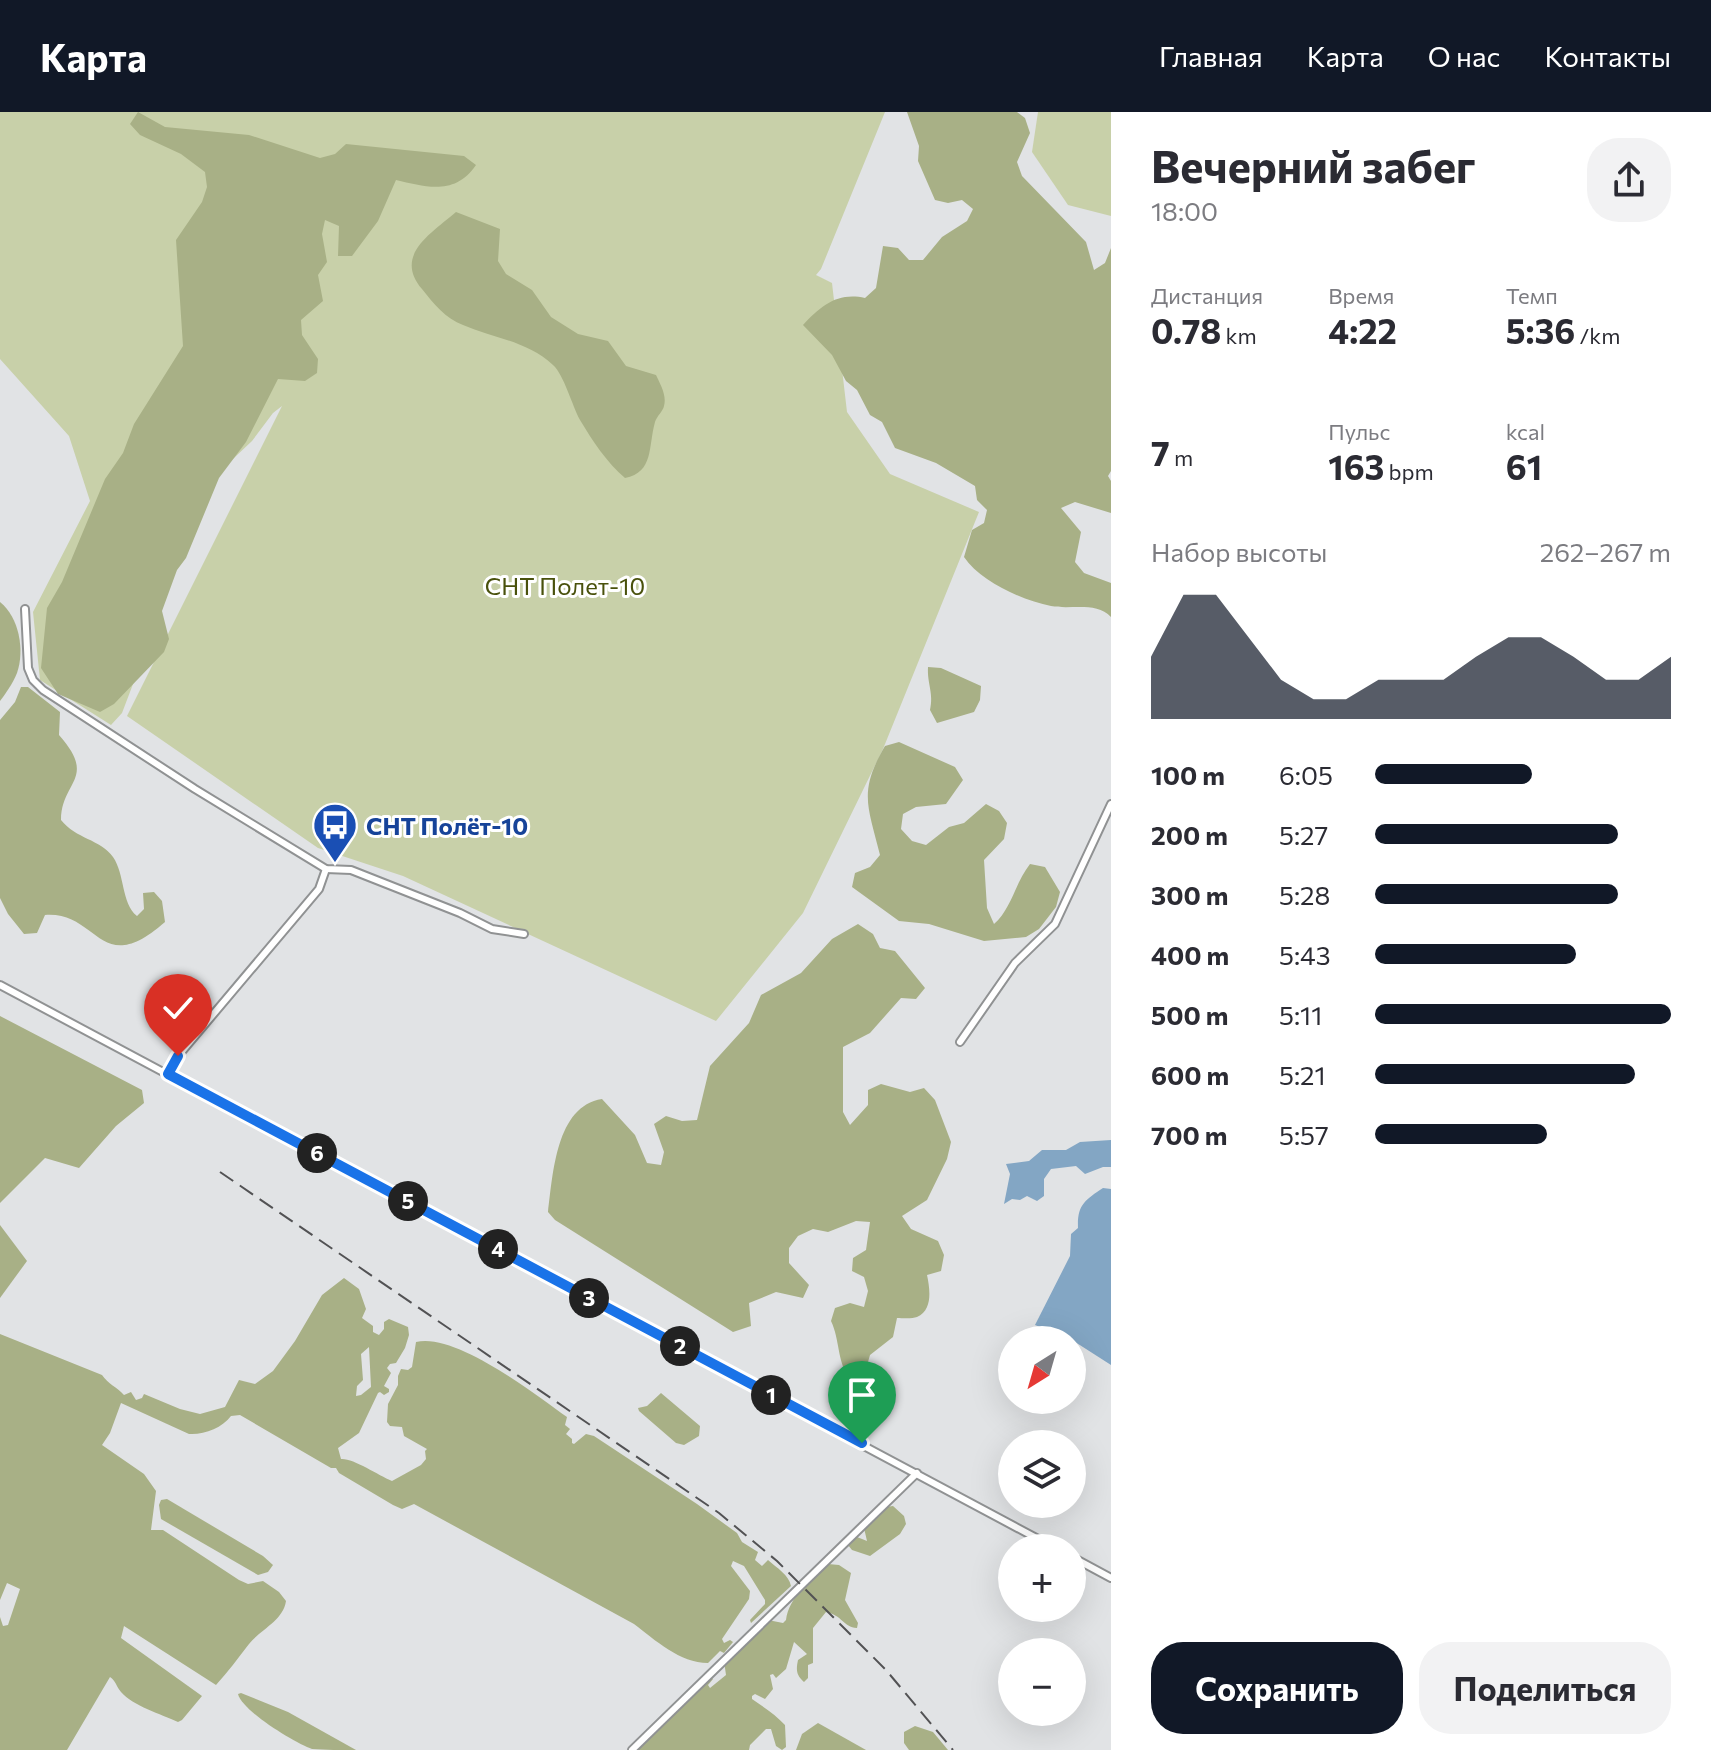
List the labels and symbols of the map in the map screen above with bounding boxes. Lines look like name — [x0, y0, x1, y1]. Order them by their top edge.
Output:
park label: СНТ Полет-10 — [485, 571, 645, 600]
bus stop icon: СНТ Полёт-10 — [311, 801, 359, 864]
place label: СНТ Полёт-10 — [366, 811, 528, 840]
pin — [144, 974, 212, 1056]
pin: 6 — [297, 1133, 337, 1173]
pin: 5 — [388, 1181, 428, 1221]
pin: 4 — [478, 1229, 518, 1269]
pin: 3 — [569, 1278, 609, 1318]
pin: 2 — [660, 1326, 700, 1366]
north arrow — [998, 1326, 1086, 1414]
pin — [828, 1361, 896, 1443]
pin: 1 — [751, 1375, 791, 1415]

